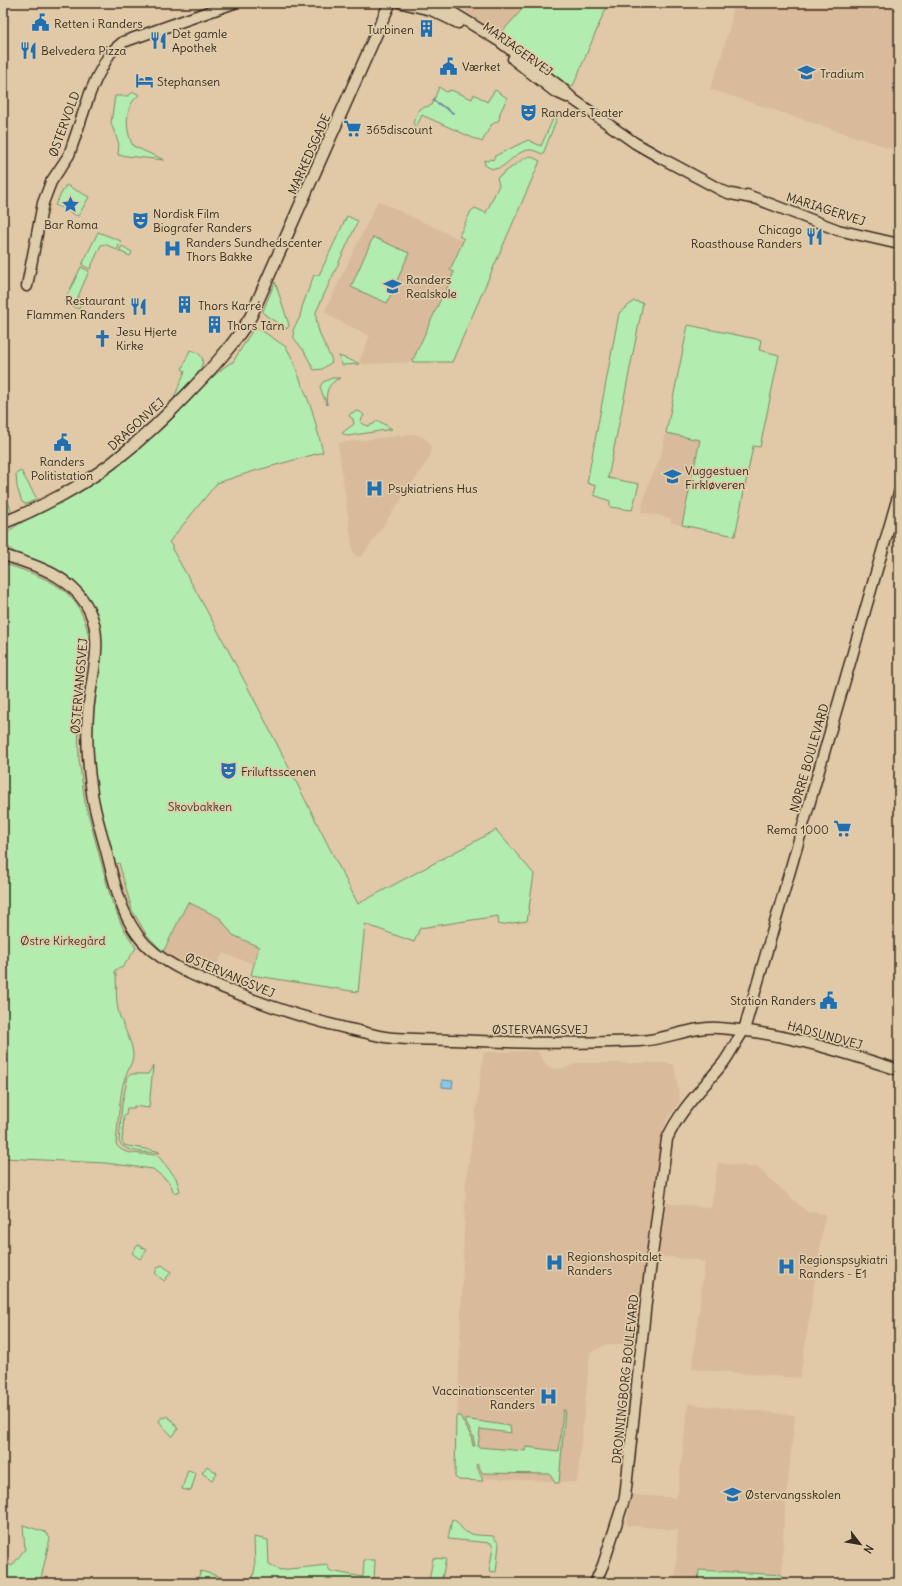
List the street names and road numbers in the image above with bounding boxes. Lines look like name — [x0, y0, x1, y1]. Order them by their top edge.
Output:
street label: MARIAGERVEJ — [480, 19, 556, 79]
street label: ØSTERVOLD — [45, 89, 83, 159]
street label: MARKEDSGADE — [285, 111, 333, 197]
street label: MARIAGERVEJ — [785, 189, 867, 229]
street label: DRAGONVEJ — [105, 395, 167, 453]
street label: ØSTERVANGSVEJ — [67, 638, 91, 734]
street label: NØRRE BOULEVARD — [786, 702, 832, 814]
street label: ØSTERVANGSVEJ — [183, 949, 277, 1001]
street label: HADSUNDVEJ — [786, 1018, 864, 1052]
street label: ØSTERVANGSVEJ — [492, 1022, 588, 1037]
street label: DRONNINGBORG BOULEVARD — [609, 1294, 641, 1464]

